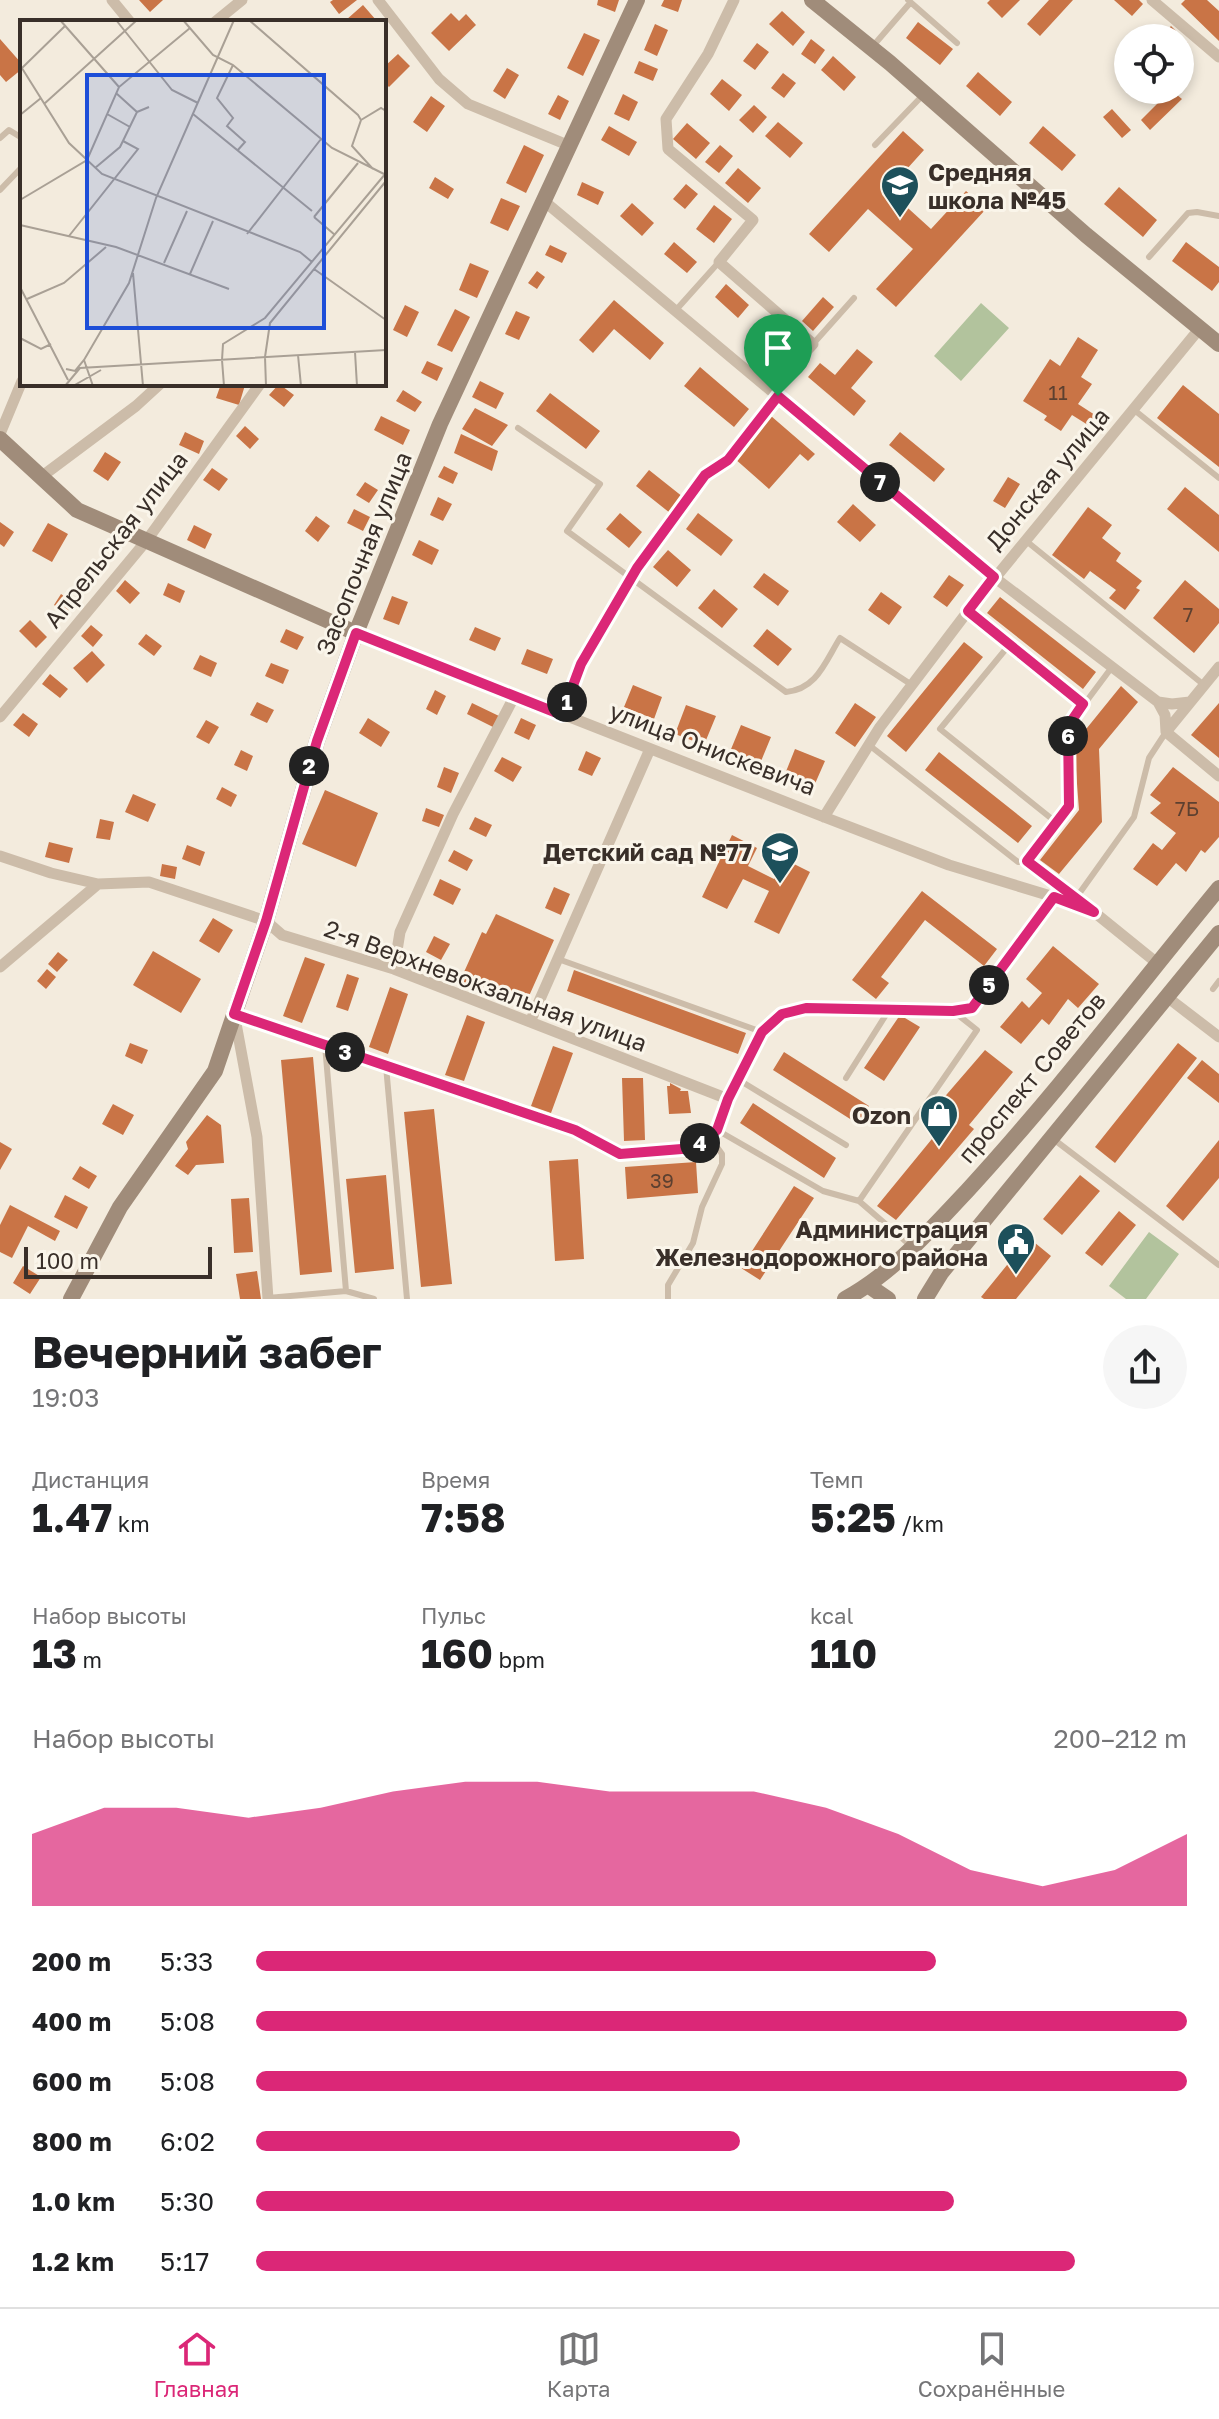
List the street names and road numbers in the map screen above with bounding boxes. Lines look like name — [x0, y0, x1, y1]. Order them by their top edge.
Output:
street label: Донская улица — [979, 401, 1115, 555]
street label: Апрельская улица — [37, 445, 193, 633]
street label: Засопочная улица — [309, 447, 417, 659]
street label: улица Онискевича — [606, 695, 820, 801]
street label: 2-я Верхневокзальная улица — [321, 913, 651, 1057]
street label: проспект Советов — [951, 986, 1111, 1168]

